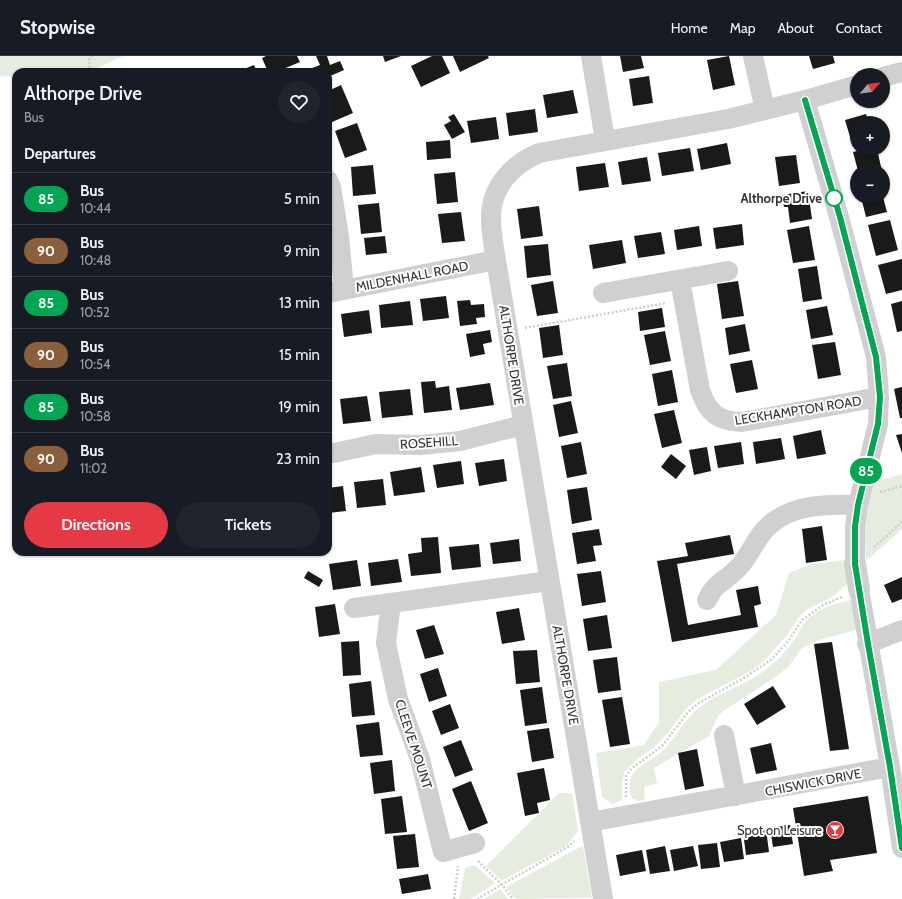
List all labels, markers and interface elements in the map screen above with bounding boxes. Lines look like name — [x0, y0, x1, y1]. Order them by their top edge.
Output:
text: Stopwise — [20, 16, 95, 39]
text: Home — [671, 19, 708, 37]
text: Map — [730, 19, 755, 37]
text: About — [777, 19, 814, 37]
text: Contact — [836, 19, 882, 37]
north arrow — [850, 68, 890, 108]
map controls — [850, 68, 890, 204]
button: heart — [278, 81, 320, 123]
text: Althorpe Drive — [24, 82, 142, 105]
text: Bus — [24, 109, 44, 125]
button: + — [850, 116, 890, 156]
text: Departures — [24, 145, 96, 163]
button: − — [850, 164, 890, 204]
text: Bus — [80, 182, 104, 200]
marker: Althorpe Drive — [825, 189, 843, 207]
text: 85 — [38, 190, 54, 208]
text: 5 min — [284, 190, 320, 208]
place label: Althorpe Drive — [741, 190, 822, 206]
text: 10:44 — [80, 200, 111, 216]
text: Bus — [80, 234, 104, 252]
text: 90 — [37, 242, 55, 260]
text: 9 min — [283, 242, 320, 260]
text: 10:48 — [80, 252, 111, 268]
street label: MILDENHALL ROAD — [354, 257, 470, 295]
text: Bus — [80, 286, 104, 304]
text: 85 — [38, 294, 54, 312]
text: 13 min — [279, 294, 320, 312]
text: 10:52 — [80, 304, 110, 320]
street label: ALTHORPE DRIVE — [496, 304, 528, 406]
text: Bus — [80, 338, 104, 356]
text: 90 — [37, 346, 55, 364]
text: 15 min — [279, 346, 320, 364]
text: 10:54 — [80, 356, 111, 372]
text: Bus — [80, 390, 104, 408]
street label: LECKHAMPTON ROAD — [734, 392, 862, 428]
text: 85 — [38, 398, 54, 416]
text: 19 min — [278, 398, 320, 416]
text: 10:58 — [80, 408, 111, 424]
street label: ROSEHILL — [399, 432, 459, 452]
text: Bus — [80, 442, 104, 460]
text: 90 — [37, 450, 55, 468]
text: 23 min — [276, 450, 320, 468]
line badge: 85 — [848, 458, 884, 484]
text: 11:02 — [80, 460, 107, 476]
text: 85 — [858, 462, 874, 480]
button: Directions — [24, 502, 168, 548]
button: Tickets — [176, 502, 320, 548]
street label: ALTHORPE DRIVE — [549, 624, 583, 726]
street label: CLEEVE MOUNT — [392, 697, 436, 791]
street label: CHISWICK DRIVE — [764, 765, 862, 799]
bar icon: Spot on Leisure — [825, 820, 845, 840]
place label: Spot on Leisure — [737, 822, 822, 838]

